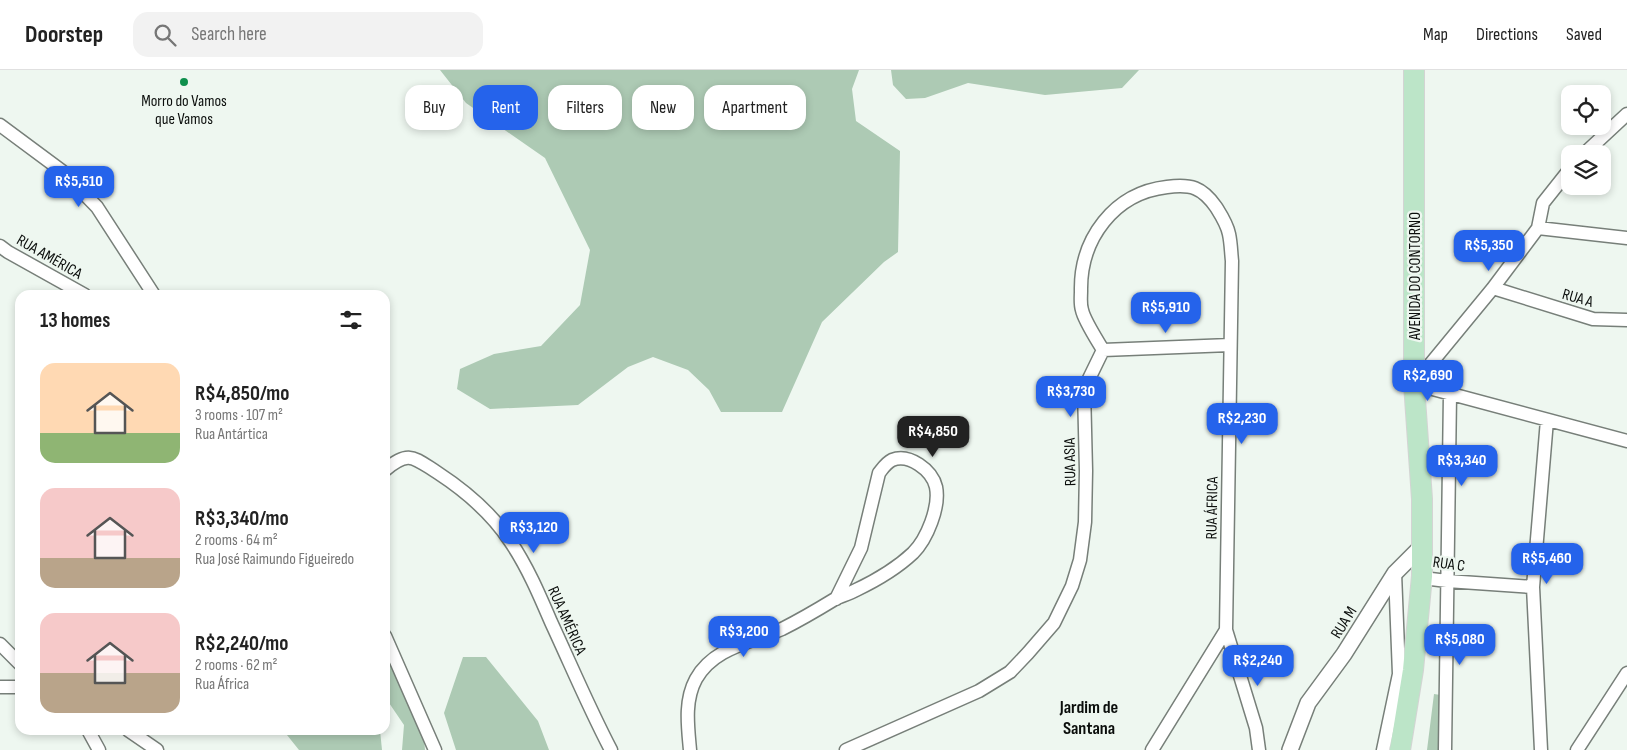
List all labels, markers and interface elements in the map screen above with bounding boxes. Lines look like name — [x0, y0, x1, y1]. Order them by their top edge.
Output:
search box — [133, 12, 483, 57]
text: Doorstep — [25, 20, 103, 49]
icon: search — [151, 21, 179, 49]
text: Search here — [191, 23, 267, 46]
text: Map — [1423, 24, 1448, 45]
text: Directions — [1476, 24, 1538, 45]
text: Saved — [1566, 24, 1602, 45]
marker: Morro do Vamos que Vamos — [178, 76, 190, 88]
chip: Buy — [405, 85, 463, 130]
chip: Rent — [473, 85, 538, 130]
chip: Filters — [548, 85, 622, 130]
chip: New — [632, 85, 694, 130]
chip: Apartment — [704, 85, 806, 130]
map controls — [1561, 85, 1611, 195]
button: locate — [1561, 85, 1611, 135]
place label: Morro do Vamos que Vamos — [141, 92, 227, 129]
button: layers — [1561, 145, 1611, 195]
pin: R$5,510 — [33, 166, 125, 208]
text: R$5,510 — [55, 172, 103, 191]
street label: AVENIDA DO CONTORNO — [1406, 212, 1425, 341]
pin: R$5,350 — [1443, 230, 1535, 272]
street label: RUA AMÉRICA — [13, 231, 86, 284]
text: R$5,350 — [1465, 236, 1513, 255]
street label: RUA A — [1560, 285, 1595, 312]
pin: R$5,910 — [1120, 292, 1212, 334]
text: R$5,910 — [1142, 298, 1190, 317]
icon: filters — [337, 306, 365, 334]
text: 13 homes — [40, 308, 110, 333]
pin: R$2,690 — [1382, 360, 1474, 402]
text: R$2,690 — [1403, 366, 1453, 385]
pin: R$3,730 — [1025, 376, 1117, 418]
text: R$4,850/mo — [195, 381, 289, 406]
text: R$3,730 — [1047, 382, 1095, 401]
icon: home — [80, 383, 140, 443]
pin: R$2,230 — [1196, 402, 1288, 445]
text: 3 rooms · 107 m² — [195, 406, 283, 425]
text: R$2,230 — [1218, 409, 1266, 428]
pin: R$4,850 — [887, 416, 979, 458]
text: R$4,850 — [908, 422, 958, 441]
text: Rua Antártica — [195, 425, 268, 444]
street label: RUA ASIA — [1061, 438, 1080, 486]
pin: R$3,340 — [1416, 444, 1508, 487]
text: R$3,340 — [1438, 451, 1486, 470]
street label: RUA ÁFRICA — [1202, 476, 1223, 540]
text: R$3,340/mo — [195, 506, 289, 531]
icon: home — [80, 508, 140, 568]
pin: R$3,120 — [488, 512, 580, 554]
text: R$3,120 — [510, 518, 558, 537]
text: 2 rooms · 64 m² — [195, 531, 278, 550]
pin: R$5,460 — [1501, 542, 1593, 585]
text: R$5,460 — [1522, 549, 1572, 568]
text: Rua José Raimundo Figueiredo — [195, 550, 354, 569]
street label: RUA C — [1431, 553, 1466, 576]
street label: RUA AMÉRICA — [543, 584, 590, 658]
street label: RUA M — [1327, 603, 1361, 642]
pin: R$3,200 — [698, 616, 790, 658]
text: R$3,200 — [719, 622, 769, 641]
pin: R$5,080 — [1414, 624, 1506, 666]
text: R$5,080 — [1435, 630, 1485, 649]
text: R$2,240/mo — [195, 631, 288, 656]
icon: home — [80, 633, 140, 693]
pin: R$2,240 — [1212, 644, 1304, 687]
text: R$2,240 — [1234, 651, 1282, 670]
text: 2 rooms · 62 m² — [195, 656, 278, 675]
text: Rua África — [195, 675, 249, 694]
district label: Jardim de Santana — [1059, 697, 1118, 739]

